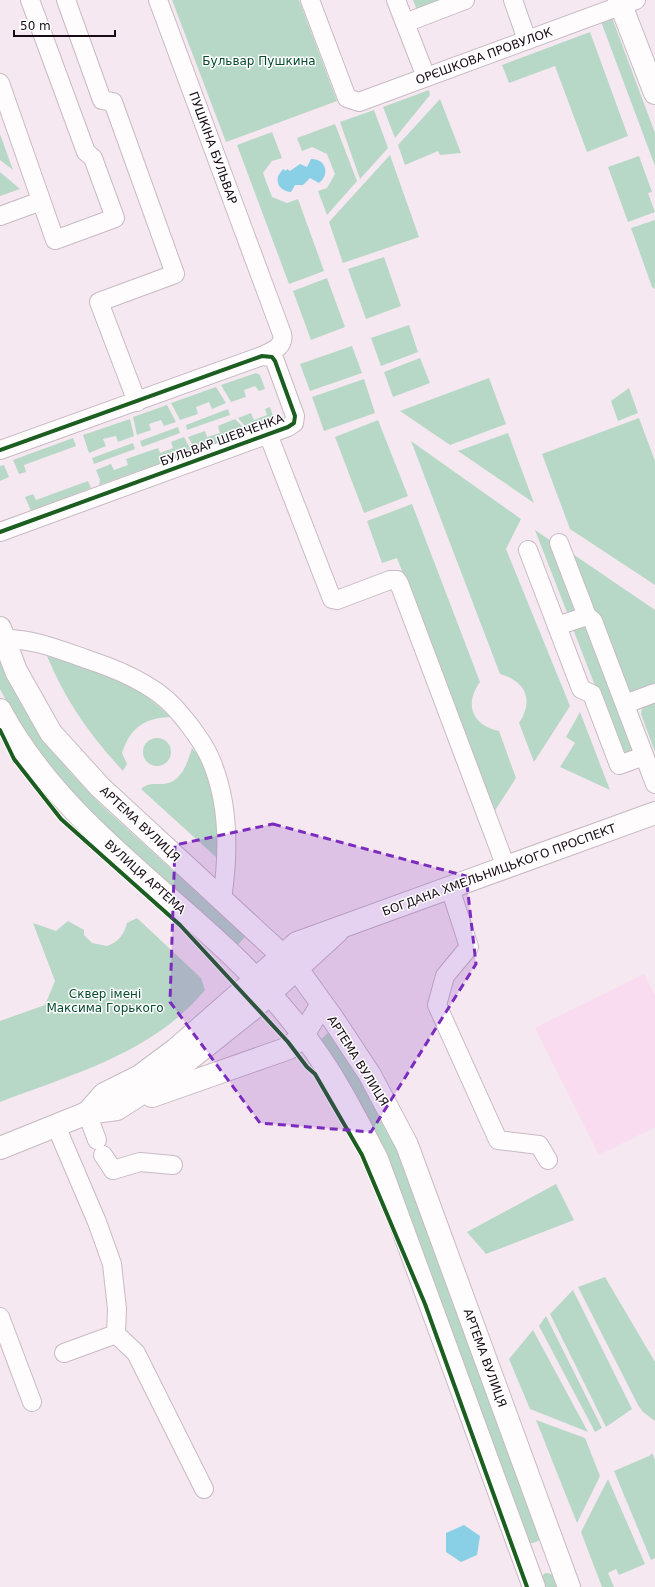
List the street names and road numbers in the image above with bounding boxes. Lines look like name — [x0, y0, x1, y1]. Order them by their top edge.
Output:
street label: ОРЄШКОВА ПРОВУЛОК — [414, 25, 555, 87]
street label: ПУШКІНА БУЛЬВАР — [186, 90, 240, 206]
street label: БУЛЬВАР ШЕВЧЕНКА — [158, 411, 286, 469]
street label: АРТЕМА ВУЛИЦЯ — [97, 783, 183, 865]
street label: БОГДАНА ХМЕЛЬНИЦЬКОГО ПРОСПЕКТ — [380, 821, 618, 919]
street label: ВУЛИЦЯ АРТЕМА — [102, 837, 189, 918]
street label: АРТЕМА ВУЛИЦЯ — [325, 1013, 391, 1109]
street label: АРТЕМА ВУЛИЦЯ — [461, 1307, 509, 1409]

